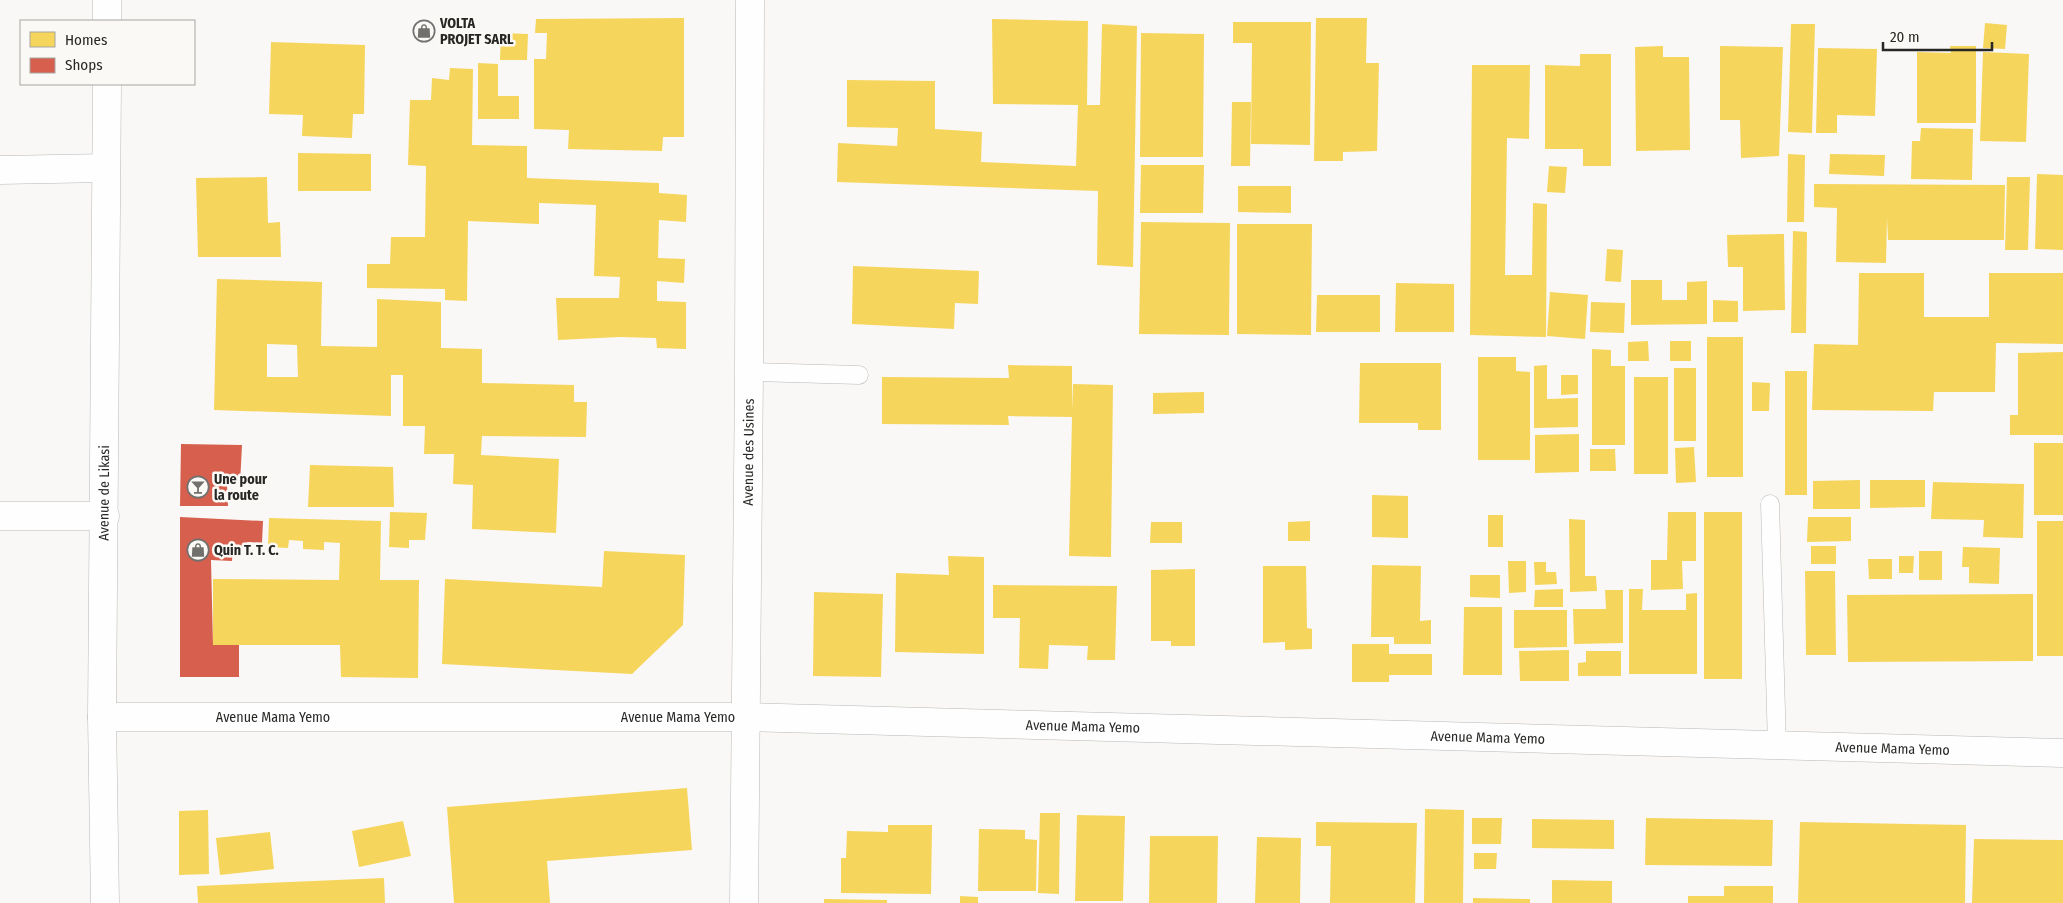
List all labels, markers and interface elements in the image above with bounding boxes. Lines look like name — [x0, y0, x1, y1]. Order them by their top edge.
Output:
place label: VOLTA PROJET SARL — [439, 15, 514, 48]
shop icon: VOLTA PROJET SARL — [412, 19, 436, 43]
legend — [20, 20, 195, 85]
scale bar — [1883, 20, 1992, 52]
text: 20 m — [1890, 28, 1920, 46]
text: Homes — [65, 31, 107, 49]
text: Shops — [65, 56, 103, 74]
street label: Avenue des Usines — [740, 398, 758, 506]
street label: Avenue de Likasi — [95, 445, 113, 541]
place label: Une pour la route — [214, 471, 268, 504]
bar icon: Une pour la route — [186, 475, 210, 499]
shop icon: Quin T. T. C. — [186, 538, 210, 562]
place label: Quin T. T. C. — [214, 542, 279, 559]
street label: Avenue Mama Yemo — [216, 709, 330, 726]
street label: Avenue Mama Yemo — [621, 709, 735, 726]
street label: Avenue Mama Yemo — [1025, 717, 1140, 737]
street label: Avenue Mama Yemo — [1430, 728, 1545, 748]
street label: Avenue Mama Yemo — [1835, 739, 1950, 759]

